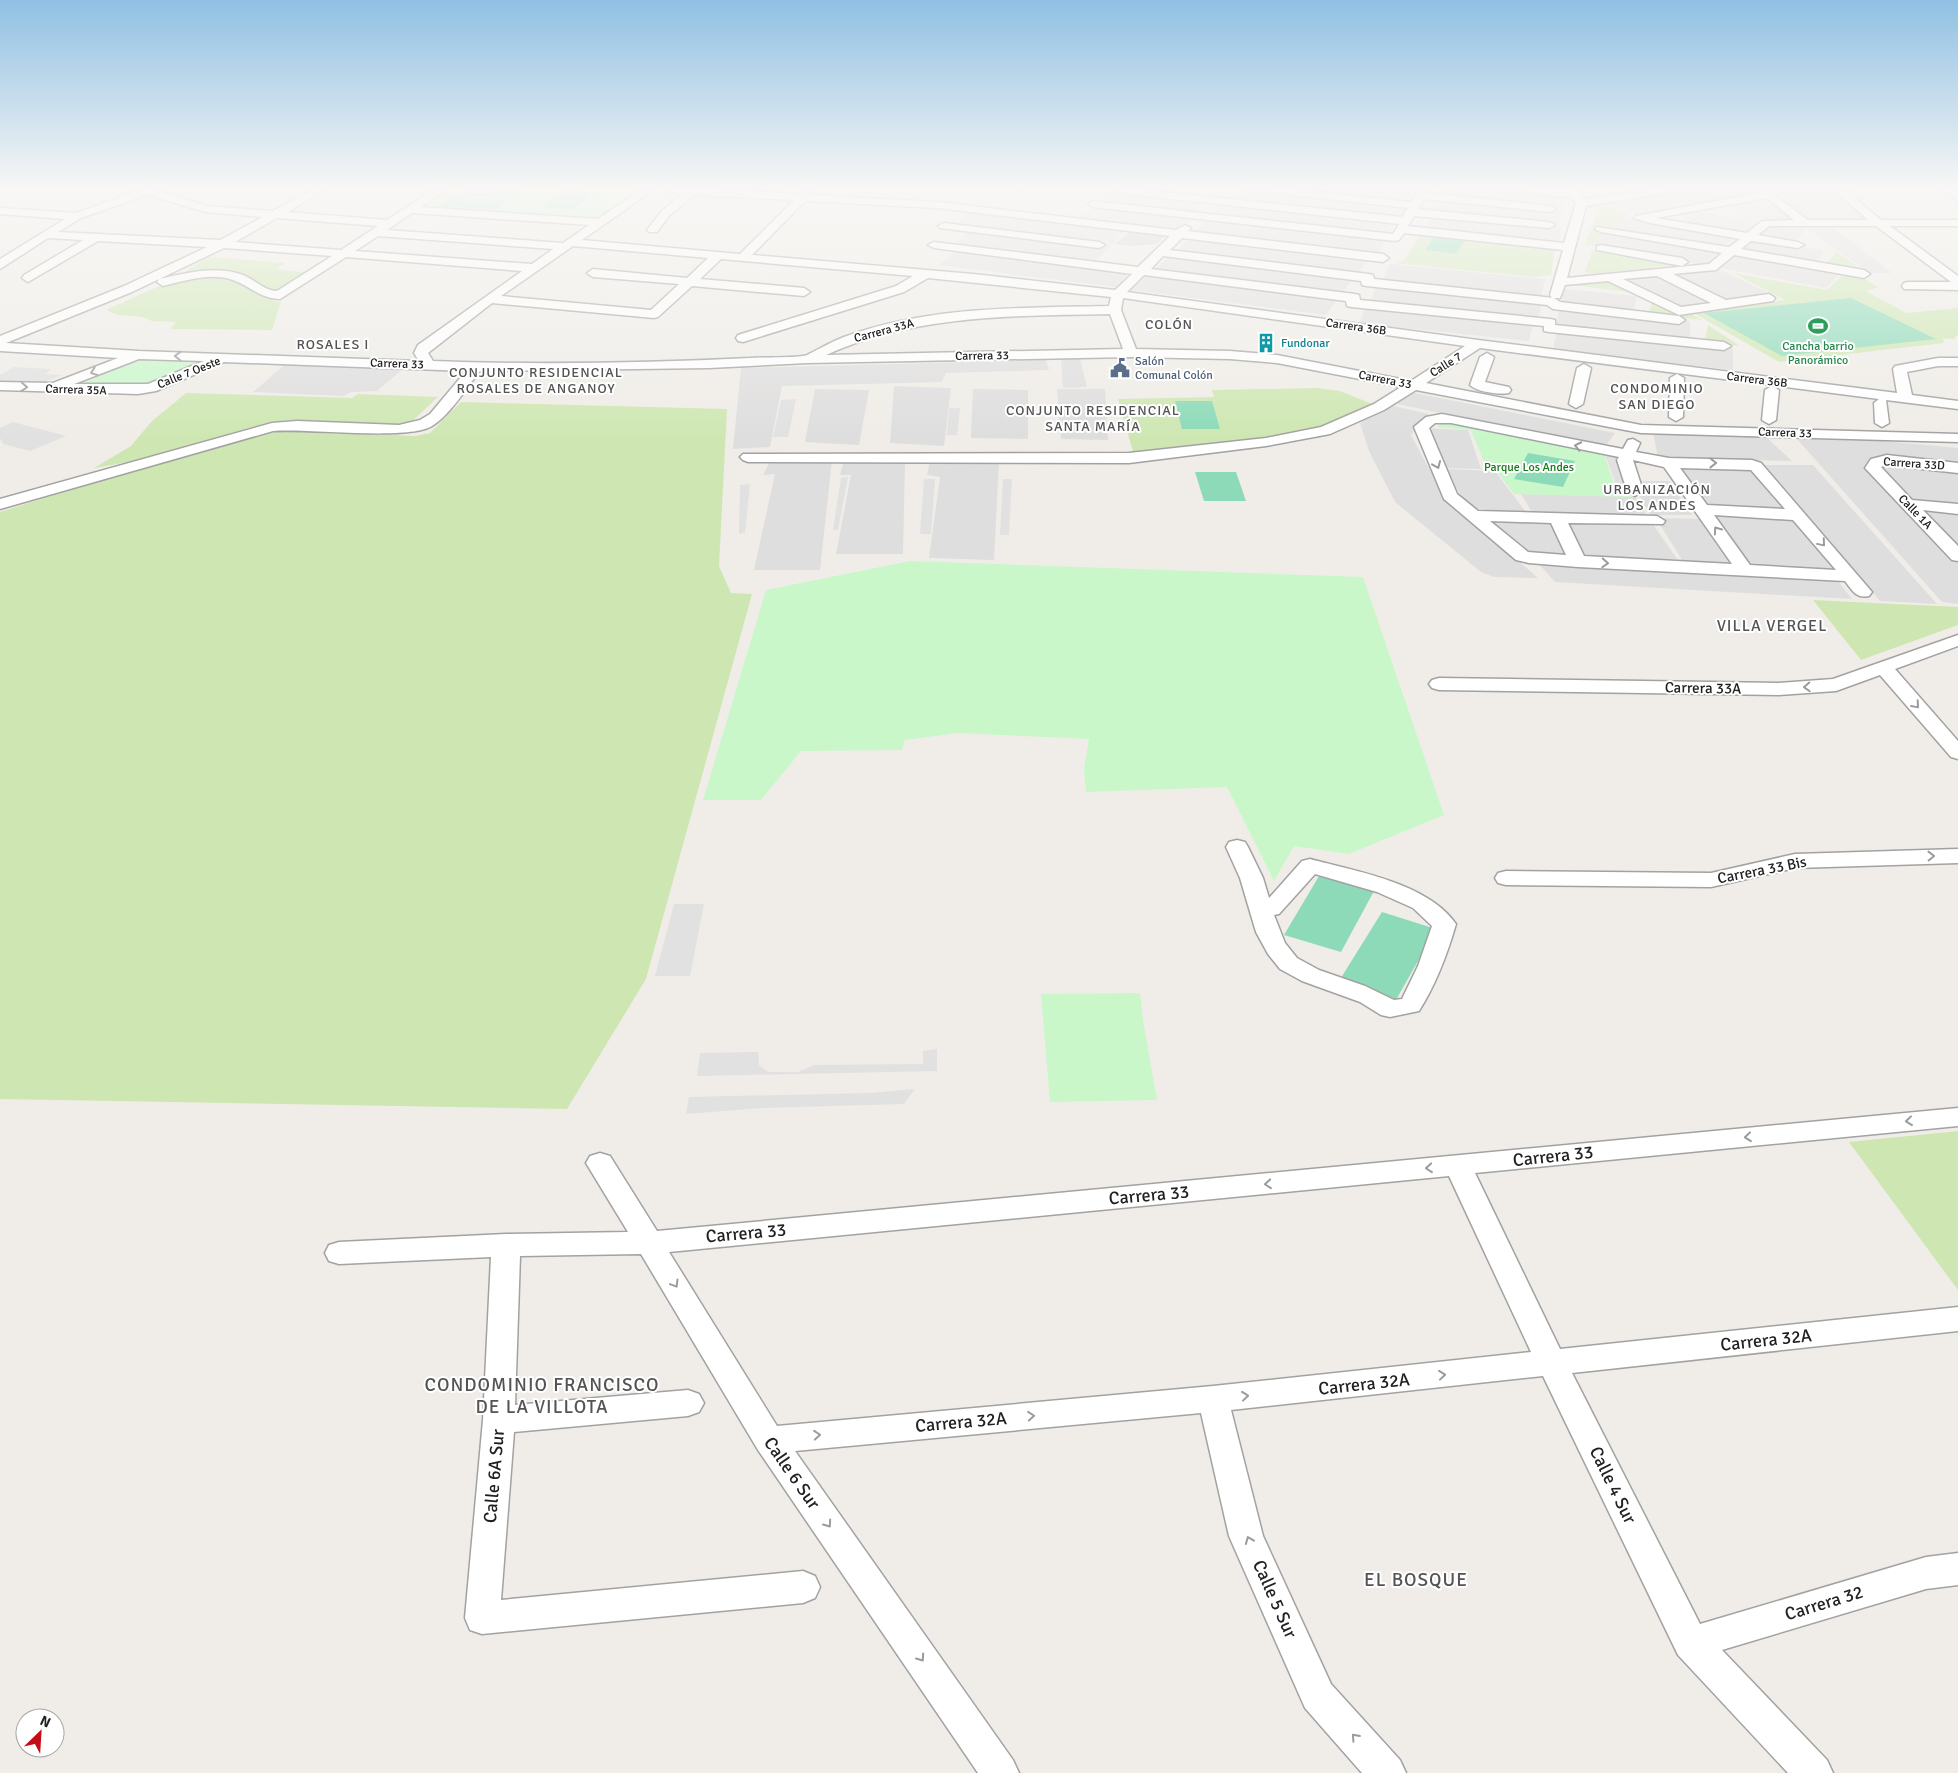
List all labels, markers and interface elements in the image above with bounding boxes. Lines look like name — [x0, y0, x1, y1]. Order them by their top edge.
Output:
street label: Carrera 36B — [1325, 315, 1387, 339]
sports icon: Cancha barrio Panorámico — [1807, 315, 1829, 337]
street label: Carrera 33A — [852, 316, 916, 346]
district label: COLÓN — [1145, 316, 1193, 333]
building icon: Fundonar — [1255, 332, 1277, 354]
district label: ROSALES I — [297, 336, 369, 353]
place label: Fundonar — [1281, 336, 1330, 351]
place label: Cancha barrio Panorámico — [1782, 339, 1854, 368]
street label: Carrera 33 — [955, 348, 1009, 364]
street label: Calle 7 — [1427, 349, 1465, 381]
one-way arrow — [174, 350, 182, 361]
street label: Calle 7 Oeste — [155, 353, 223, 393]
place label: Salón Comunal Colón — [1135, 354, 1213, 383]
street label: Carrera 33 — [370, 356, 424, 372]
public building icon: Salón Comunal Colón — [1109, 357, 1131, 379]
district label: CONJUNTO RESIDENCIAL ROSALES DE ANGANOY — [449, 364, 623, 397]
one-way arrow — [90, 366, 99, 376]
street label: Carrera 33 — [1357, 367, 1413, 393]
street label: Carrera 36B — [1726, 369, 1788, 391]
district label: CONDOMINIO SAN DIEGO — [1610, 380, 1704, 413]
street label: Carrera 35A — [45, 381, 108, 399]
one-way arrow — [21, 382, 29, 393]
district label: CONJUNTO RESIDENCIAL SANTA MARÍA — [1006, 402, 1180, 435]
street label: Carrera 33 — [1758, 425, 1812, 441]
one-way arrow — [1573, 441, 1582, 452]
street label: Carrera 33D — [1883, 454, 1945, 474]
one-way arrow — [1710, 458, 1717, 468]
one-way arrow — [1430, 460, 1441, 469]
park label: Parque Los Andes — [1484, 460, 1574, 475]
district label: URBANIZACIÓN LOS ANDES — [1603, 481, 1711, 514]
street label: Calle 1A — [1895, 491, 1936, 533]
one-way arrow — [1714, 526, 1723, 536]
one-way arrow — [1816, 538, 1825, 547]
one-way arrow — [1602, 558, 1610, 568]
district label: VILLA VERGEL — [1717, 616, 1827, 636]
street label: Carrera 33A — [1665, 678, 1741, 698]
one-way arrow — [1803, 682, 1811, 693]
one-way arrow — [1911, 699, 1920, 708]
one-way arrow — [1927, 851, 1935, 861]
street label: Carrera 33 Bis — [1716, 852, 1808, 887]
one-way arrow — [1905, 1115, 1913, 1126]
one-way arrow — [1743, 1131, 1751, 1142]
street label: Carrera 33 — [1512, 1141, 1594, 1171]
one-way arrow — [1425, 1163, 1433, 1174]
one-way arrow — [1263, 1178, 1271, 1189]
street label: Carrera 33 — [1108, 1181, 1190, 1209]
street label: Carrera 33 — [705, 1219, 787, 1247]
one-way arrow — [668, 1279, 678, 1288]
street label: Carrera 32A — [1719, 1324, 1813, 1356]
street label: Carrera 32A — [1317, 1368, 1411, 1400]
one-way arrow — [1438, 1370, 1446, 1381]
district label: CONDOMINIO FRANCISCO DE LA VILLOTA — [425, 1373, 659, 1419]
one-way arrow — [1242, 1391, 1250, 1402]
street label: Carrera 32A — [914, 1407, 1008, 1437]
one-way arrow — [1028, 1411, 1036, 1422]
street label: Calle 6A Sur — [479, 1428, 509, 1524]
one-way arrow — [813, 1430, 821, 1441]
street label: Calle 6 Sur — [759, 1433, 825, 1514]
street label: Calle 4 Sur — [1585, 1443, 1641, 1528]
one-way arrow — [822, 1519, 831, 1528]
one-way arrow — [1244, 1536, 1255, 1545]
street label: Calle 5 Sur — [1248, 1557, 1302, 1642]
district label: EL BOSQUE — [1364, 1568, 1468, 1592]
street label: Carrera 32 — [1782, 1581, 1866, 1625]
one-way arrow — [915, 1652, 924, 1661]
north arrow — [15, 1708, 65, 1758]
text: N — [37, 1712, 53, 1731]
one-way arrow — [1351, 1733, 1360, 1742]

